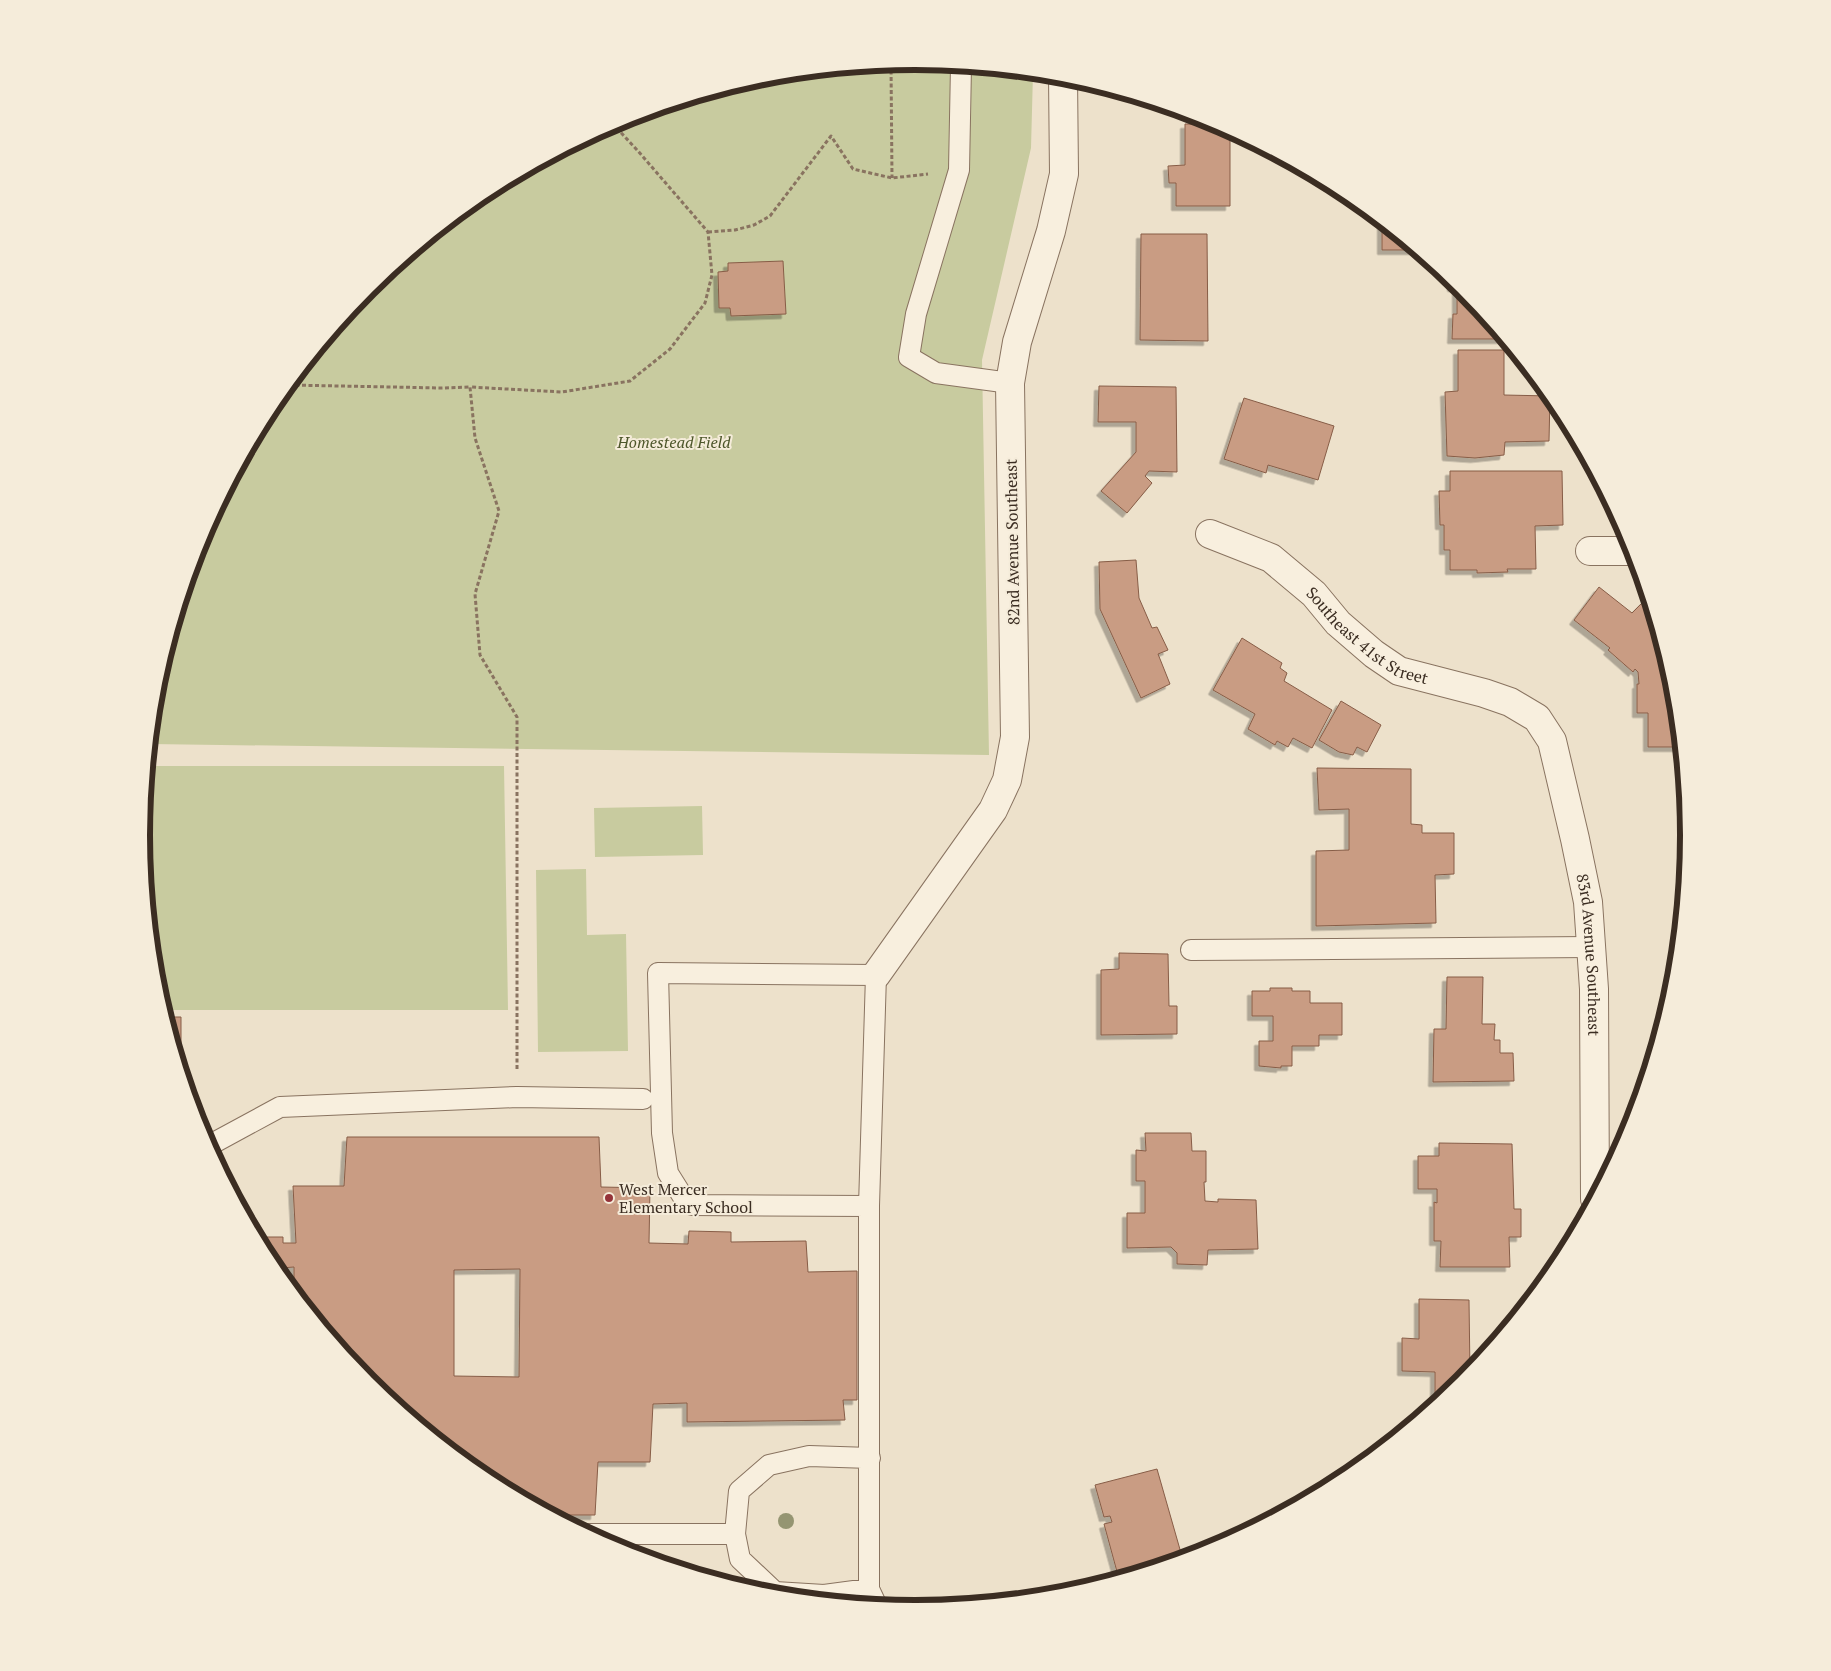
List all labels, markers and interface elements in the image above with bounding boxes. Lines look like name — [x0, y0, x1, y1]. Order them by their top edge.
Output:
park label: Homestead Field — [616, 431, 731, 453]
street label: 82nd Avenue Southeast — [1000, 459, 1024, 625]
street label: Southeast 41st Street — [1302, 581, 1431, 689]
street label: 83rd Avenue Southeast — [1571, 872, 1605, 1036]
place label: West Mercer Elementary School — [619, 1178, 753, 1218]
marker: West Mercer Elementary School — [603, 1192, 615, 1204]

